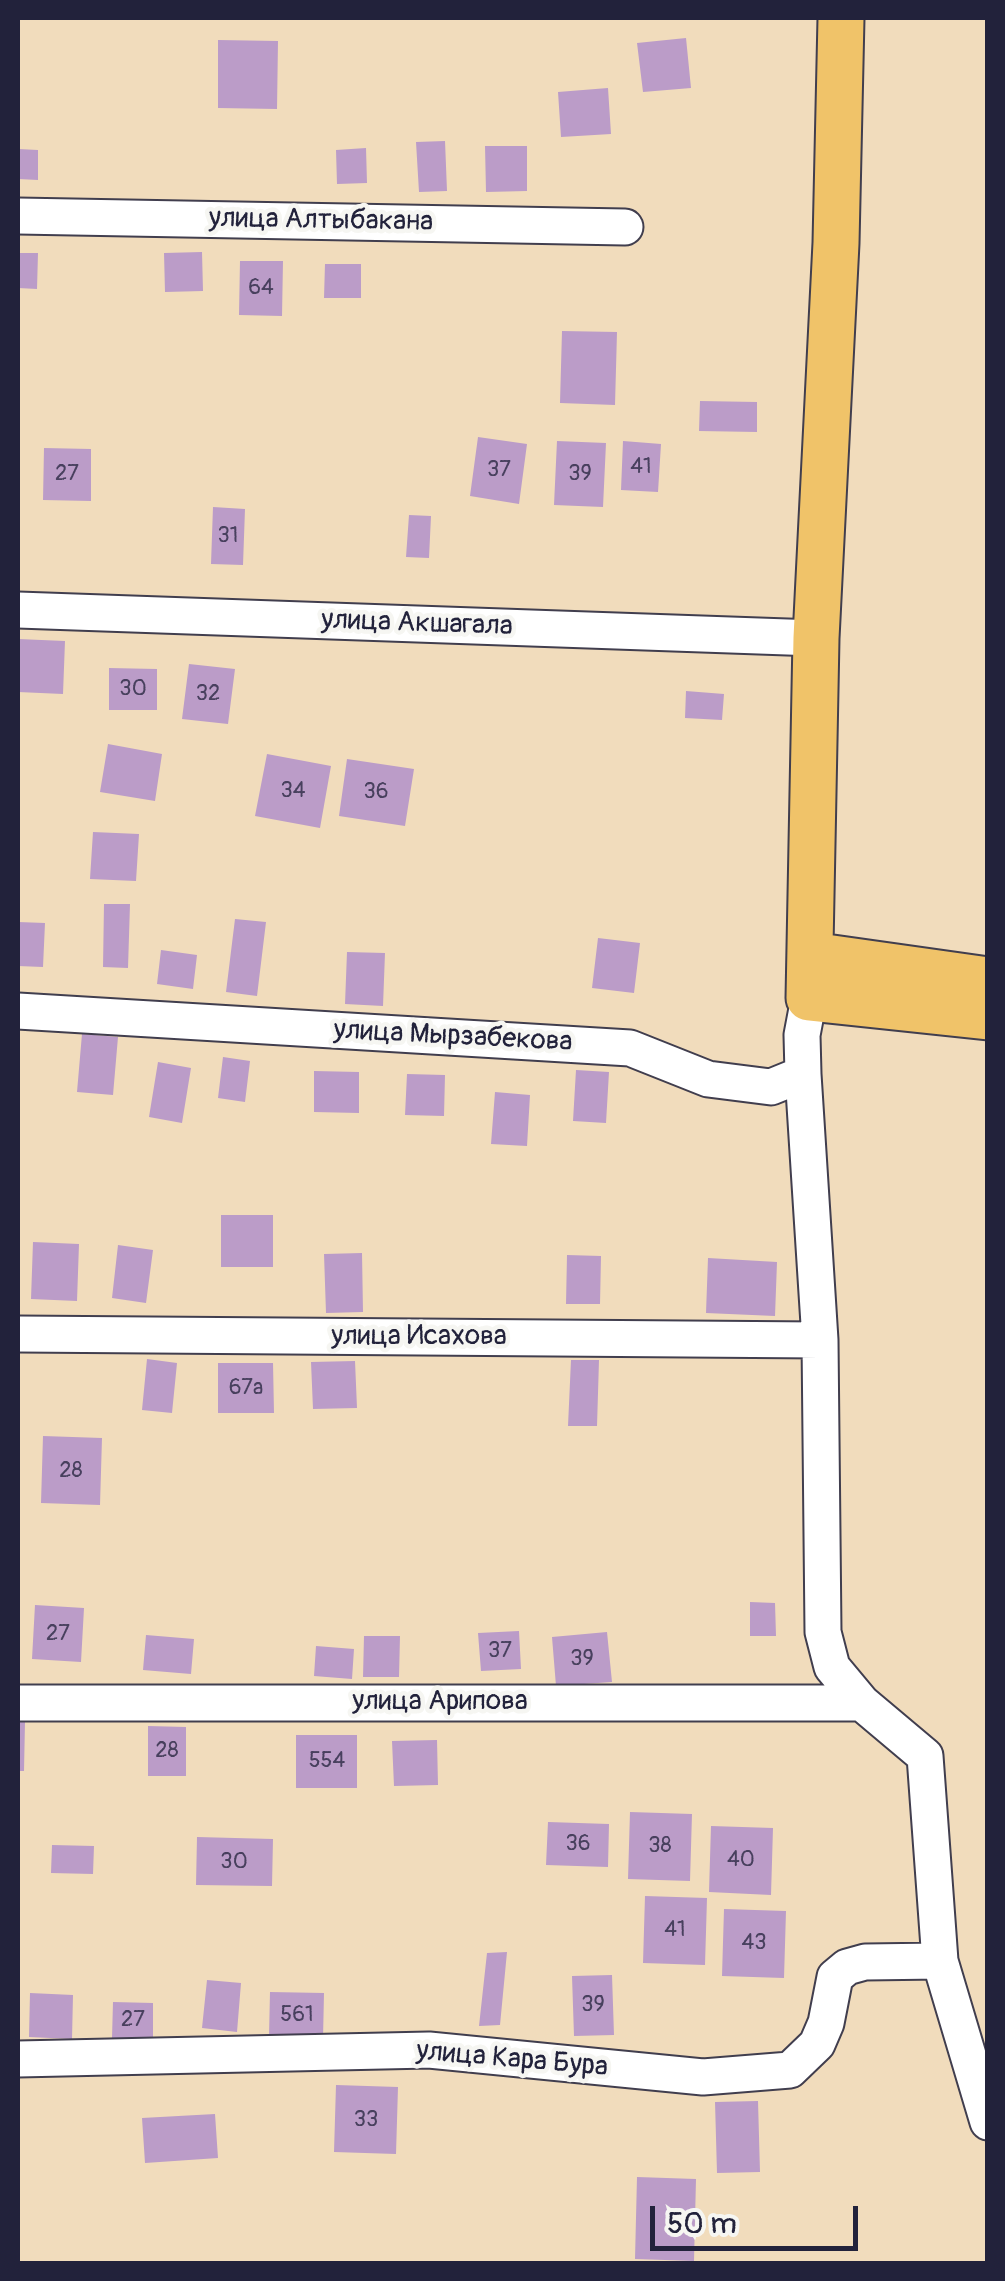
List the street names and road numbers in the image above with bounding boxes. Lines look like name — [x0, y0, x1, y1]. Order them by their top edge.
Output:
street label: улица Алтыбакана — [209, 202, 433, 240]
street label: улица Акшагала — [321, 604, 513, 644]
street label: улица Мырзабекова — [333, 1014, 573, 1060]
street label: улица Исахова — [331, 1320, 507, 1354]
street label: улица Арипова — [352, 1685, 528, 1719]
street label: улица Кара Бура — [415, 2035, 609, 2085]

